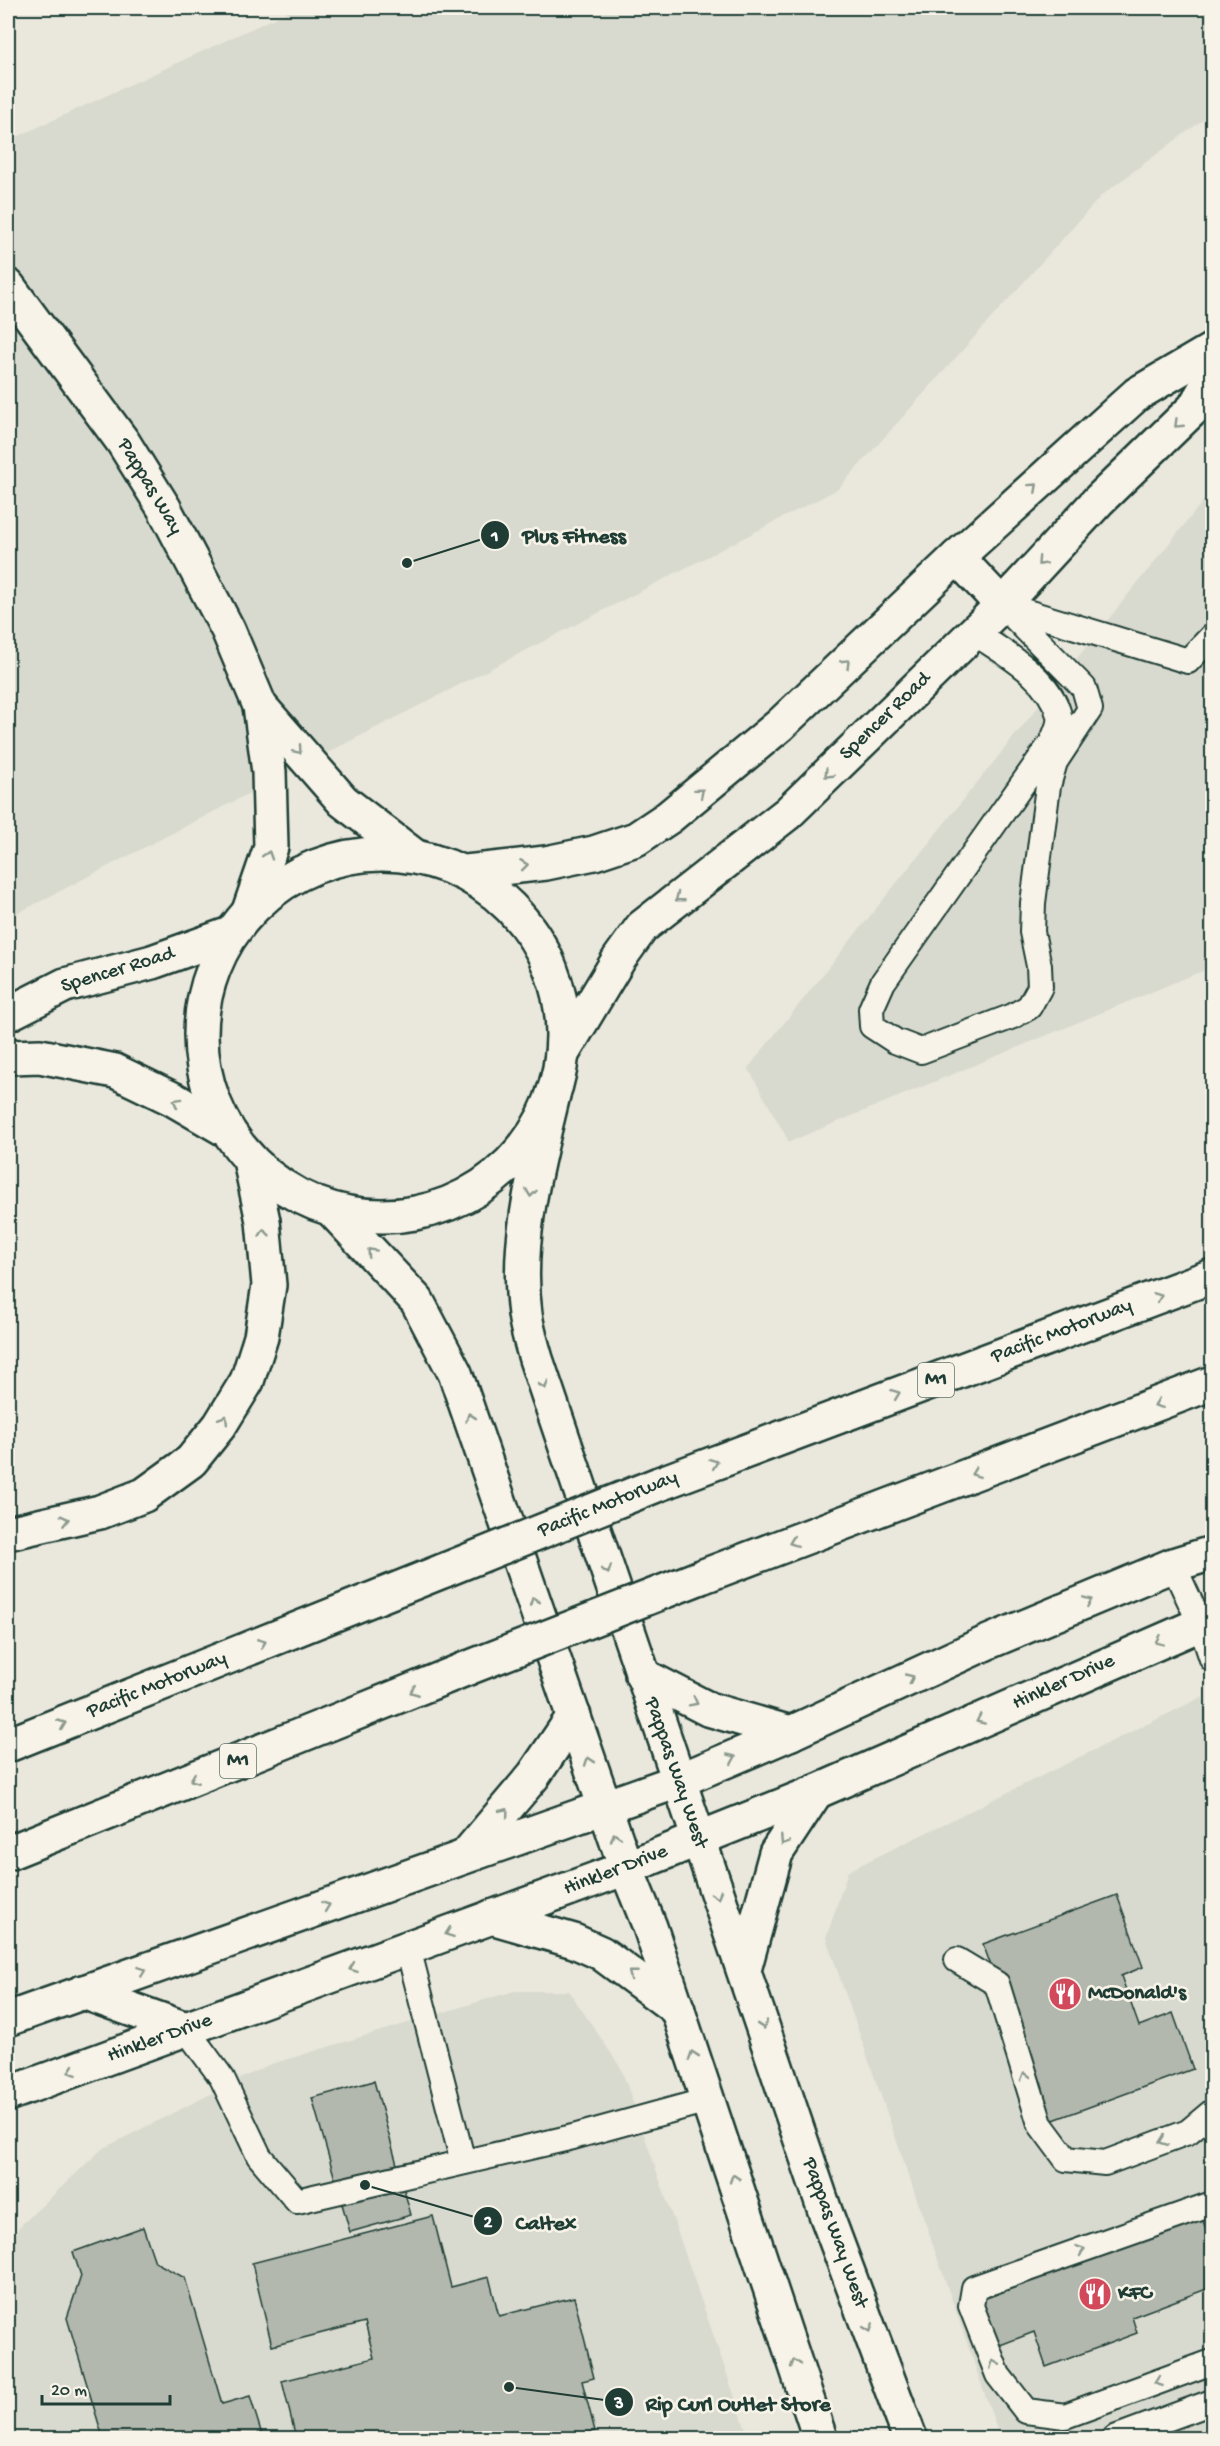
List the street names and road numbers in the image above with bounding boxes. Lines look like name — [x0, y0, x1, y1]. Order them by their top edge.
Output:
street label: Pappas Way — [110, 433, 188, 540]
street label: Spencer Road — [835, 666, 938, 767]
street label: Spencer Road — [58, 941, 179, 1000]
street label: Pacific Motorway — [987, 1294, 1136, 1371]
road number: M1 — [918, 1363, 954, 1397]
street label: Pacific Motorway — [533, 1466, 682, 1545]
street label: Pacific Motorway — [82, 1647, 231, 1726]
street label: Hinkler Drive — [1009, 1649, 1120, 1717]
street label: Pappas Way West — [637, 1693, 713, 1854]
road number: M1 — [220, 1744, 256, 1778]
street label: Hinkler Drive — [560, 1839, 673, 1902]
street label: Hinkler Drive — [104, 2008, 217, 2069]
street label: Pappas Way West — [795, 2153, 874, 2314]

